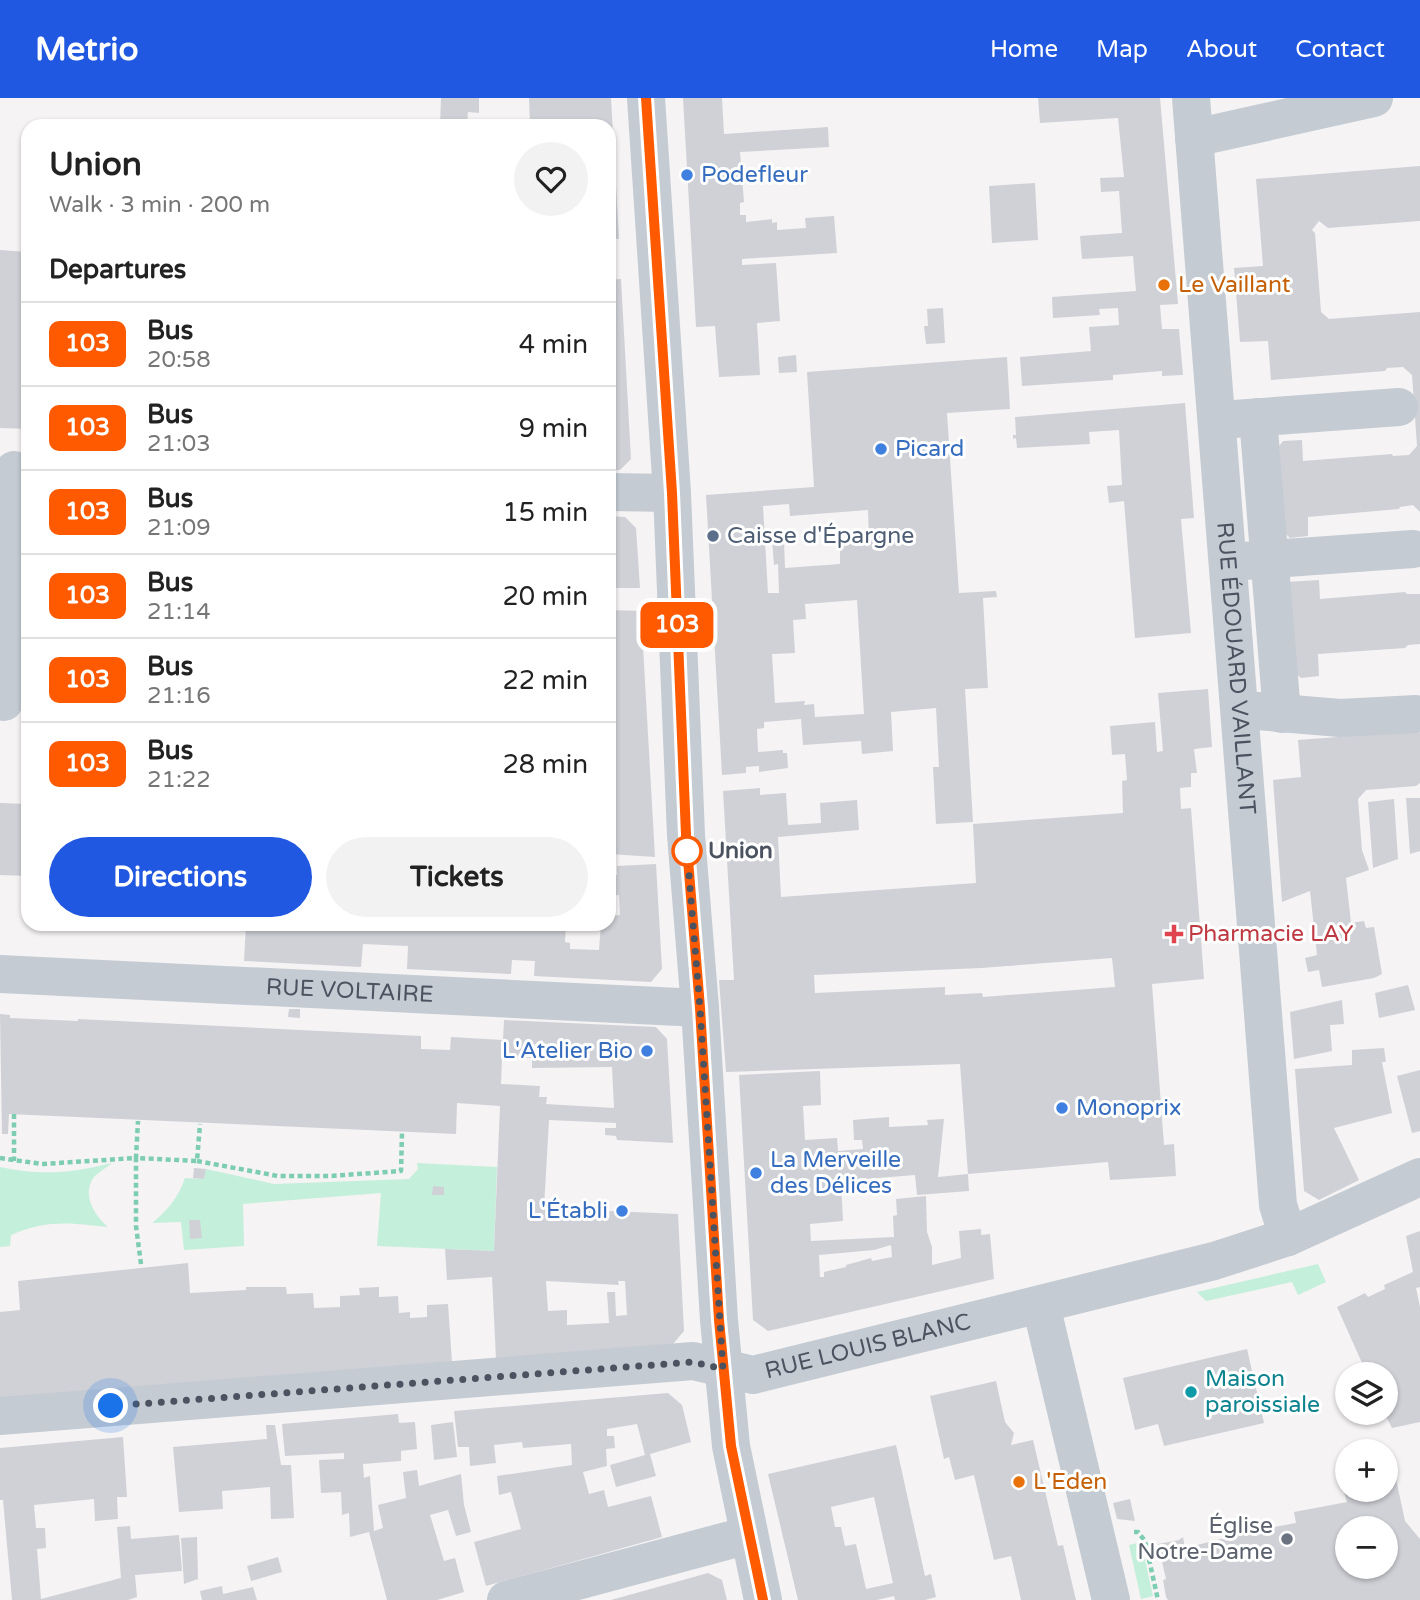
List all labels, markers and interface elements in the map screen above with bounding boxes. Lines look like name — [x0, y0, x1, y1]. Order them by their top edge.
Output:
text: Metrio — [35, 30, 139, 69]
text: Home — [990, 35, 1058, 64]
text: Map — [1096, 35, 1148, 64]
text: About — [1186, 35, 1257, 64]
text: Contact — [1295, 35, 1385, 64]
button: heart — [514, 142, 588, 216]
text: Union — [49, 145, 142, 184]
place label: Podefleur — [701, 161, 808, 189]
marker: Podefleur — [679, 167, 695, 183]
text: Walk · 3 min · 200 m — [49, 191, 270, 219]
text: Departures — [49, 254, 186, 285]
place label: Le Vaillant — [1178, 271, 1291, 299]
marker: Le Vaillant — [1156, 277, 1172, 293]
text: Bus — [147, 315, 193, 346]
text: 103 — [65, 329, 110, 358]
text: 4 min — [519, 329, 588, 360]
text: 20:58 — [147, 346, 211, 374]
text: Bus — [147, 399, 193, 430]
text: 103 — [65, 413, 110, 442]
text: 9 min — [519, 413, 588, 444]
text: 21:03 — [147, 430, 211, 458]
place label: Picard — [895, 435, 964, 463]
marker: Picard — [873, 441, 889, 457]
text: Bus — [147, 483, 193, 514]
text: 103 — [65, 497, 110, 526]
text: 15 min — [502, 497, 588, 528]
text: 21:09 — [147, 514, 211, 542]
street label: RUE ÉDOUARD VAILLANT — [1210, 521, 1261, 816]
place label: Caisse d'Épargne — [727, 522, 914, 550]
marker: Caisse d'Épargne — [705, 528, 721, 544]
text: Bus — [147, 567, 193, 598]
text: 103 — [65, 581, 110, 610]
text: 20 min — [502, 581, 588, 612]
text: 21:14 — [147, 598, 211, 626]
line badge: 103 — [637, 602, 717, 648]
text: 103 — [654, 610, 700, 639]
text: Bus — [147, 651, 193, 682]
text: 103 — [65, 665, 110, 694]
text: 22 min — [502, 665, 588, 696]
text: 21:16 — [147, 682, 211, 710]
text: Bus — [147, 735, 193, 766]
text: 103 — [65, 749, 110, 778]
text: 28 min — [502, 749, 588, 780]
text: 21:22 — [147, 766, 211, 794]
marker: Union — [672, 836, 702, 866]
button: Directions — [49, 837, 312, 917]
button: Tickets — [326, 837, 588, 917]
place label: Union — [708, 837, 773, 865]
place label: Pharmacie LAY — [1188, 920, 1354, 948]
marker: Pharmacie LAY — [1166, 926, 1182, 942]
street label: RUE VOLTAIRE — [265, 973, 434, 1009]
place label: L'Atelier Bio — [502, 1037, 633, 1065]
marker: L'Atelier Bio — [639, 1043, 655, 1059]
place label: Monoprix — [1076, 1094, 1181, 1122]
marker: Monoprix — [1054, 1100, 1070, 1116]
place label: La Merveille des Délices — [770, 1146, 901, 1200]
marker: La Merveille des Délices — [748, 1165, 764, 1181]
place label: L'Établi — [528, 1197, 608, 1225]
marker: L'Établi — [614, 1203, 630, 1219]
street label: RUE LOUIS BLANC — [762, 1308, 974, 1386]
map controls — [1335, 1362, 1398, 1579]
button: layers — [1335, 1362, 1398, 1425]
place label: Maison paroissiale — [1205, 1365, 1320, 1419]
marker: Maison paroissiale — [1183, 1384, 1199, 1400]
your location — [93, 1388, 128, 1423]
button: + — [1335, 1439, 1398, 1502]
place label: L'Eden — [1033, 1468, 1107, 1496]
marker: L'Eden — [1011, 1474, 1027, 1490]
place label: Église Notre-Dame — [1137, 1512, 1273, 1566]
button: − — [1335, 1516, 1398, 1579]
marker: Église Notre-Dame — [1279, 1531, 1295, 1547]

